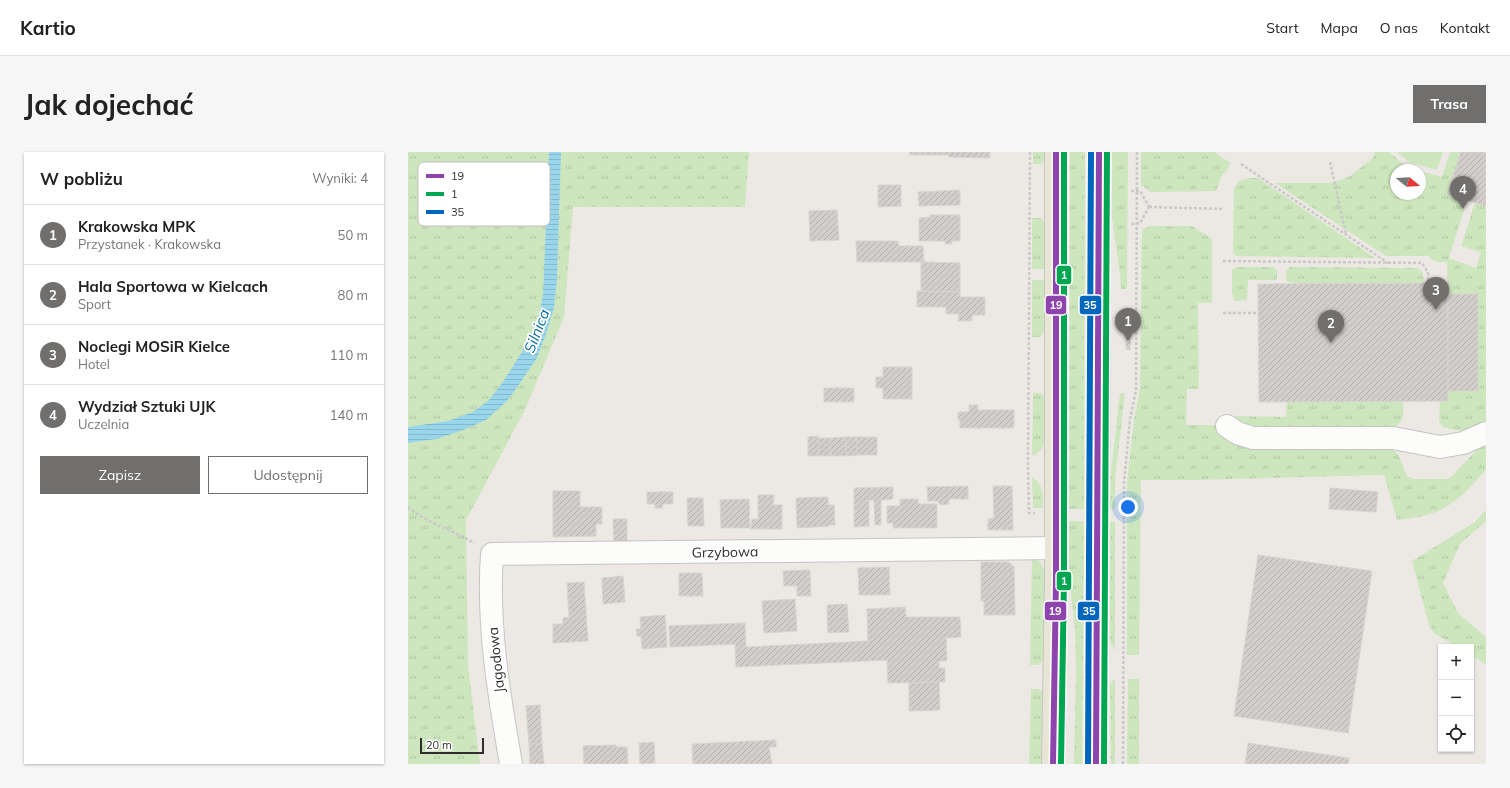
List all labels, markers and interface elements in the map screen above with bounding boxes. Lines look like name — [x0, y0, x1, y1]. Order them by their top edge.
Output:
text: Kartio — [20, 16, 76, 40]
text: Start — [1266, 19, 1299, 37]
text: Mapa — [1321, 19, 1358, 37]
text: O nas — [1380, 19, 1418, 37]
text: Kontakt — [1440, 19, 1490, 37]
button: Trasa — [1413, 85, 1486, 123]
text: Jak dojechać — [24, 87, 194, 122]
legend — [418, 162, 550, 226]
north arrow — [1390, 164, 1426, 200]
text: W pobliżu — [40, 168, 123, 189]
text: 19 — [451, 169, 464, 183]
text: Wyniki: 4 — [312, 170, 368, 186]
pin: 4 — [1450, 176, 1476, 209]
text: 1 — [451, 187, 458, 201]
text: 35 — [451, 205, 465, 219]
text: Krakowska MPK — [78, 217, 195, 236]
text: 1 — [49, 227, 57, 243]
text: 50 m — [338, 227, 368, 243]
text: Przystanek · Krakowska — [78, 236, 221, 252]
line badge: 1 — [1056, 265, 1072, 285]
text: 1 — [1061, 268, 1068, 282]
text: Hala Sportowa w Kielcach — [78, 277, 268, 296]
pin: 3 — [1423, 277, 1449, 310]
text: 2 — [49, 287, 57, 303]
text: 80 m — [338, 287, 368, 303]
line badge: 19 — [1045, 295, 1067, 315]
line badge: 35 — [1079, 295, 1102, 315]
text: Sport — [78, 296, 111, 312]
text: 19 — [1049, 298, 1063, 312]
text: 35 — [1083, 298, 1097, 312]
water label: Silnica — [520, 306, 554, 355]
pin: 1 — [1115, 308, 1141, 341]
pin: 2 — [1318, 310, 1344, 343]
text: Noclegi MOSiR Kielce — [78, 337, 230, 356]
text: 3 — [49, 347, 57, 363]
text: 110 m — [330, 347, 368, 363]
text: Hotel — [78, 356, 110, 372]
text: Wydział Sztuki UJK — [78, 397, 215, 416]
text: 4 — [49, 407, 57, 423]
text: 140 m — [330, 407, 368, 423]
text: Uczelnia — [78, 416, 129, 432]
button: Zapisz — [40, 456, 200, 494]
button: Udostępnij — [208, 456, 368, 494]
your location — [1118, 497, 1138, 517]
street label: Grzybowa — [692, 542, 758, 562]
line badge: 1 — [1056, 571, 1072, 591]
text: 1 — [1061, 574, 1068, 588]
line badge: 19 — [1044, 601, 1067, 621]
line badge: 35 — [1077, 601, 1100, 621]
text: 19 — [1048, 604, 1062, 618]
text: 35 — [1082, 604, 1096, 618]
street label: Jagodowa — [484, 626, 508, 694]
map controls — [1438, 644, 1474, 752]
button: + — [1438, 644, 1474, 680]
button: − — [1438, 680, 1474, 716]
button: locate — [1438, 716, 1474, 752]
scale bar — [420, 736, 484, 755]
text: 20 m — [426, 738, 452, 752]

